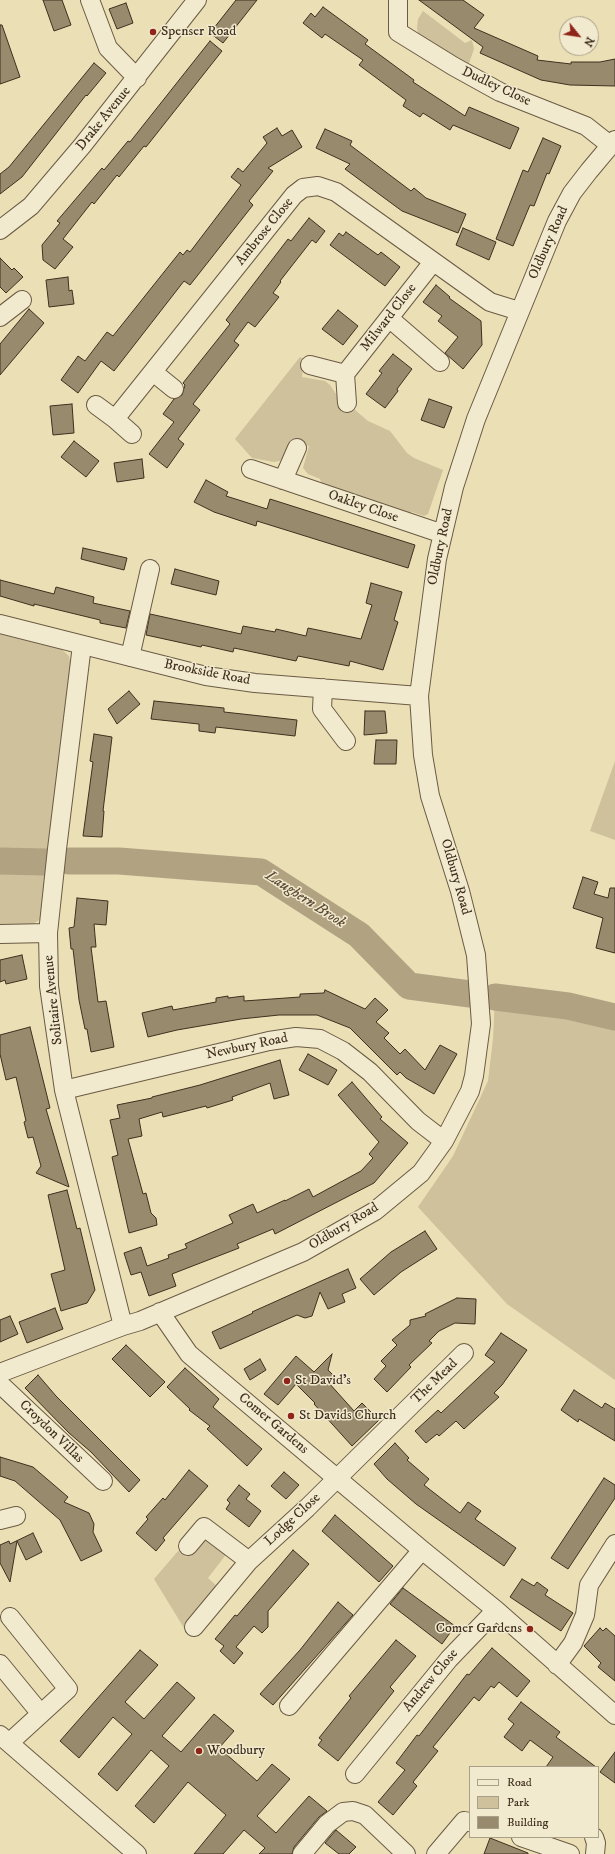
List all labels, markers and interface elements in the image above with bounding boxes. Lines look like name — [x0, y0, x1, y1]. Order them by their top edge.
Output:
north arrow — [559, 16, 599, 56]
place label: Spenser Road — [161, 24, 236, 40]
marker: Spenser Road — [148, 27, 158, 37]
text: N — [580, 34, 597, 49]
street label: Dudley Close — [459, 64, 533, 110]
street label: Drake Avenue — [73, 84, 135, 154]
street label: Ambrose Close — [233, 195, 297, 269]
street label: Oldbury Road — [525, 204, 573, 282]
street label: Milward Close — [357, 281, 421, 355]
street label: Oakley Close — [326, 487, 400, 527]
street label: Oldbury Road — [425, 507, 457, 587]
street label: Brookside Road — [162, 656, 252, 690]
street label: Oldbury Road — [436, 837, 474, 917]
water label: Laughern Brook — [262, 867, 348, 933]
street label: Solitaire Avenue — [41, 954, 67, 1046]
street label: Newbury Road — [205, 1030, 289, 1064]
street label: Oldbury Road — [306, 1200, 382, 1254]
street label: The Mead — [408, 1356, 462, 1408]
place label: St David's — [295, 1373, 351, 1389]
marker: St David's — [282, 1376, 292, 1386]
street label: Comer Gardens — [235, 1390, 311, 1458]
street label: Croydon Villas — [15, 1397, 87, 1467]
place label: St Davids Church — [299, 1408, 396, 1424]
marker: St Davids Church — [286, 1411, 296, 1421]
street label: Lodge Close — [262, 1490, 324, 1550]
place label: Comer Gardens — [436, 1621, 522, 1637]
marker: Comer Gardens — [525, 1624, 535, 1634]
street label: Andrew Close — [400, 1646, 462, 1716]
place label: Woodbury — [207, 1743, 265, 1759]
marker: Woodbury — [194, 1746, 204, 1756]
legend — [469, 1766, 599, 1838]
text: Road — [507, 1775, 532, 1790]
text: Park — [507, 1795, 529, 1810]
text: Building — [507, 1815, 548, 1830]

